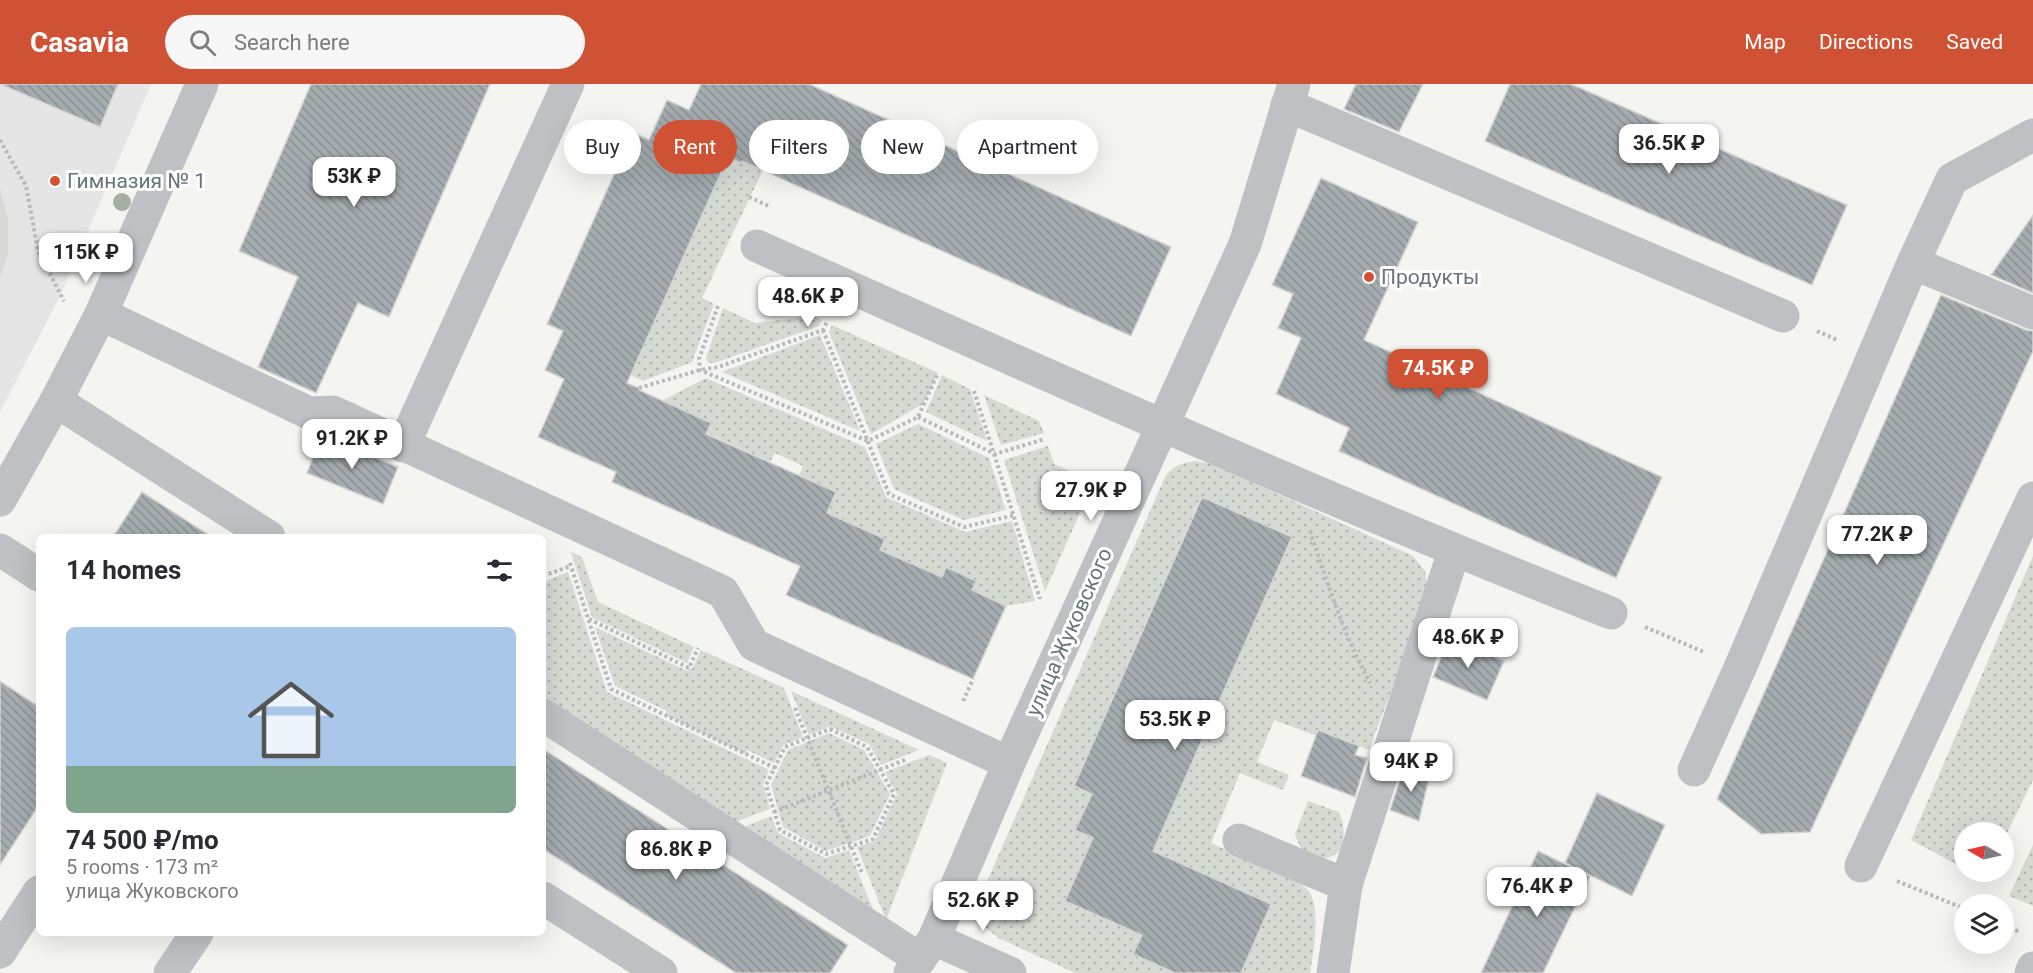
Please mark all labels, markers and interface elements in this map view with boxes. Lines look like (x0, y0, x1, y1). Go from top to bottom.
search box (165, 15, 585, 69)
text: Casavia (30, 26, 129, 59)
icon: search (186, 26, 219, 59)
text: Search here (234, 30, 350, 55)
text: Map (1744, 30, 1786, 54)
text: Directions (1819, 30, 1913, 54)
text: Saved (1946, 30, 2003, 54)
chip: Buy (564, 120, 641, 174)
chip: Rent (653, 120, 737, 174)
chip: Filters (749, 120, 849, 174)
chip: New (861, 120, 945, 174)
chip: Apartment (957, 120, 1098, 174)
pin: 36.5K ₽ (1614, 124, 1724, 175)
text: 36.5K ₽ (1633, 131, 1705, 155)
pin: 53K ₽ (312, 157, 396, 208)
text: 53K ₽ (327, 164, 381, 188)
place label: Гимназия № 1 (67, 169, 206, 193)
marker: Гимназия № 1 (48, 174, 62, 188)
pin: 115K ₽ (37, 233, 135, 284)
text: 115K ₽ (53, 240, 119, 264)
place label: Продукты (1381, 265, 1479, 289)
marker: Продукты (1362, 270, 1376, 284)
pin: 48.6K ₽ (753, 277, 863, 328)
text: 48.6K ₽ (772, 284, 844, 308)
pin: 74.5K ₽ (1383, 349, 1493, 400)
text: 74.5K ₽ (1402, 356, 1474, 380)
pin: 91.2K ₽ (297, 419, 407, 470)
text: 91.2K ₽ (316, 426, 388, 450)
pin: 27.9K ₽ (1036, 471, 1146, 522)
text: 27.9K ₽ (1055, 478, 1127, 502)
pin: 77.2K ₽ (1822, 515, 1932, 566)
text: 77.2K ₽ (1841, 522, 1913, 546)
street label: улица Жуковского (1021, 544, 1117, 720)
icon: filters (483, 554, 516, 587)
text: 14 homes (66, 555, 181, 585)
pin: 48.6K ₽ (1413, 618, 1523, 669)
text: 48.6K ₽ (1432, 625, 1504, 649)
icon: home (237, 666, 345, 774)
pin: 53.5K ₽ (1120, 700, 1230, 751)
text: 53.5K ₽ (1139, 707, 1211, 731)
pin: 94K ₽ (1369, 742, 1453, 793)
text: 94K ₽ (1384, 749, 1438, 773)
north arrow (1954, 822, 2014, 882)
map controls (1954, 822, 2014, 954)
text: 74 500 ₽/mo (66, 825, 219, 855)
pin: 86.8K ₽ (621, 830, 731, 881)
text: 86.8K ₽ (640, 837, 712, 861)
text: 5 rooms · 173 m² (66, 855, 218, 879)
pin: 76.4K ₽ (1482, 867, 1592, 918)
text: 76.4K ₽ (1501, 874, 1573, 898)
text: улица Жуковского (66, 879, 239, 903)
pin: 52.6K ₽ (928, 881, 1038, 932)
text: 52.6K ₽ (947, 888, 1019, 912)
button: layers (1954, 894, 2014, 954)

